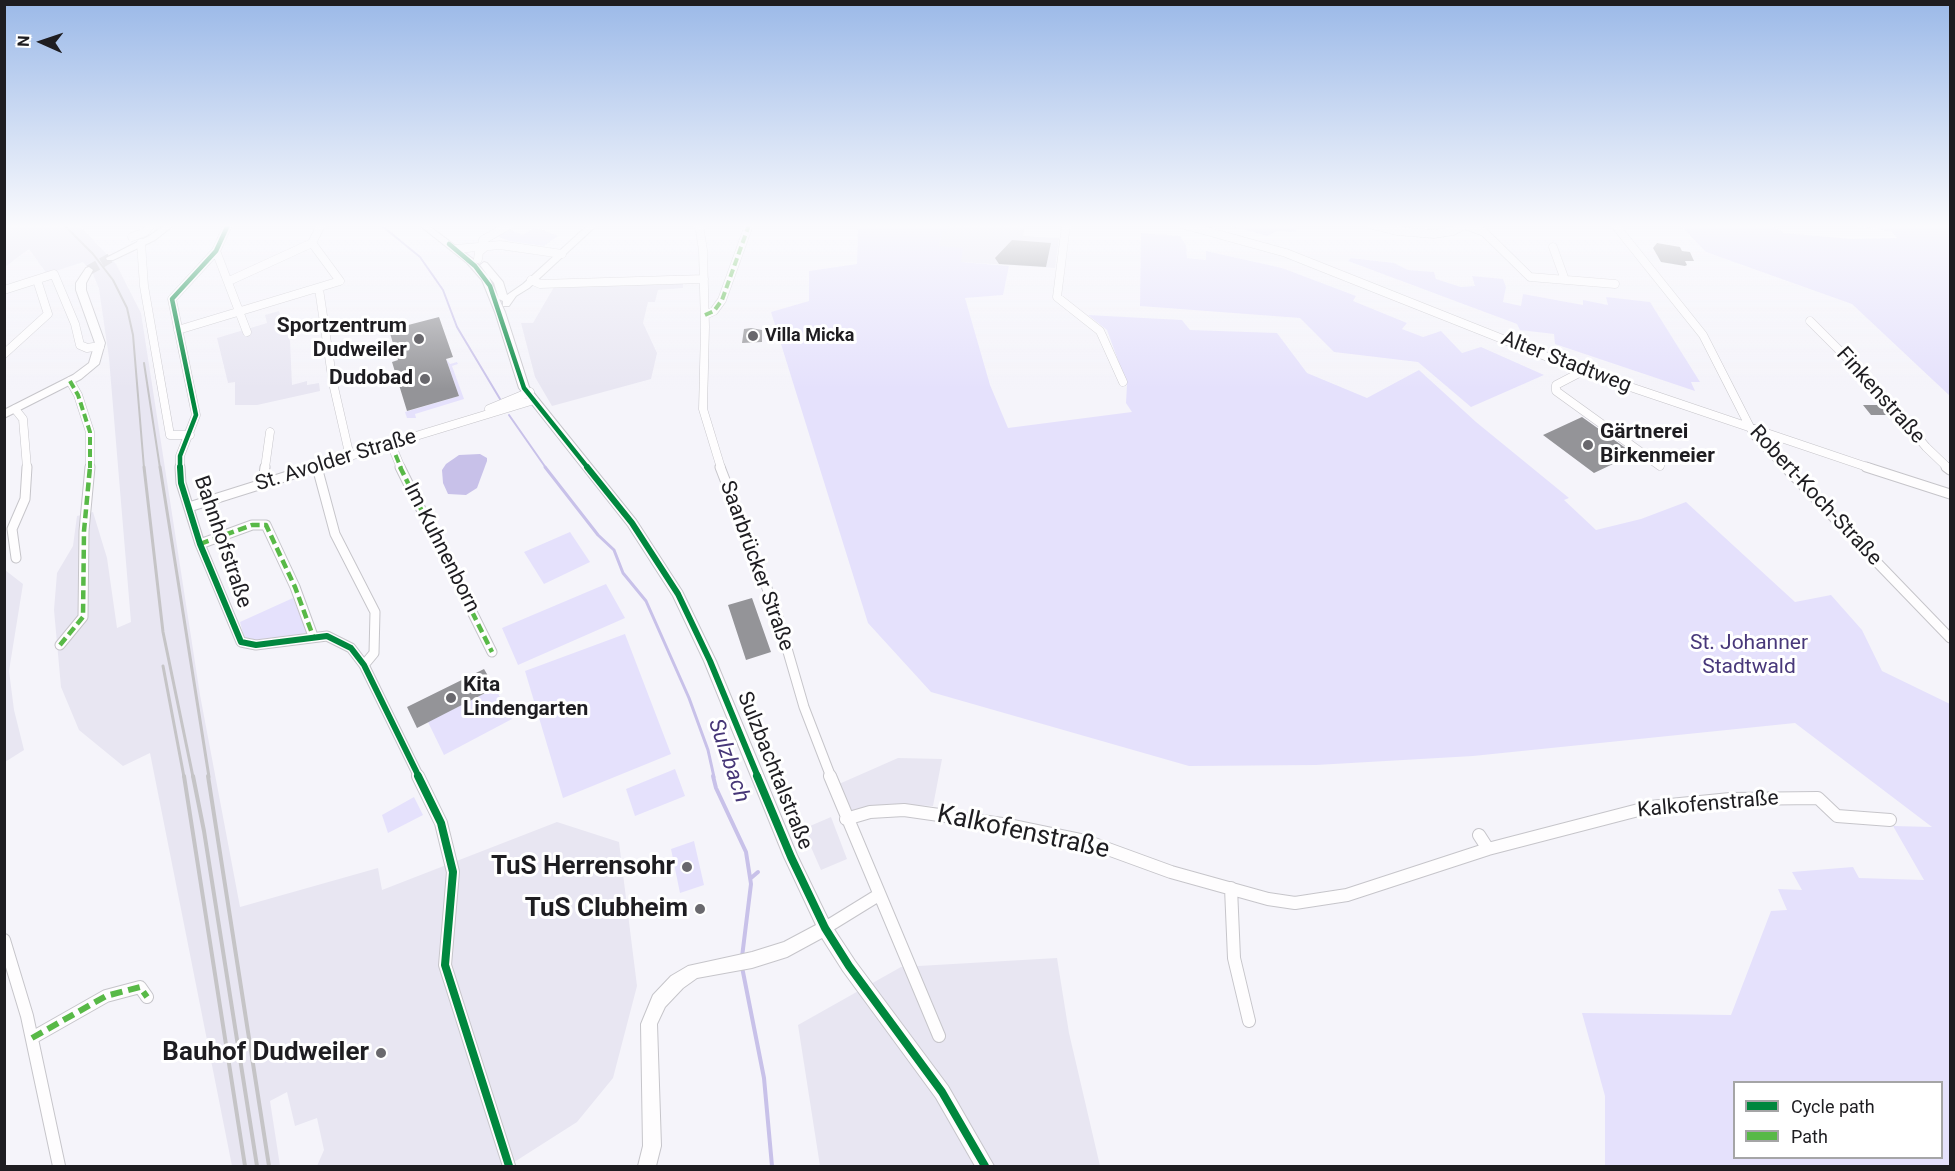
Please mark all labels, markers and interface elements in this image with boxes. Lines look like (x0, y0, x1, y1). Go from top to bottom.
north arrow (12, 12, 72, 72)
text: N (14, 35, 33, 47)
place label: Sportzentrum Dudweiler (277, 314, 407, 364)
place label: Villa Micka (765, 325, 854, 347)
street label: Alter Stadtweg (1497, 327, 1635, 399)
marker: Villa Micka (746, 329, 760, 343)
marker: Sportzentrum Dudweiler (412, 332, 426, 346)
street label: Finkenstraße (1830, 343, 1930, 449)
place label: Dudobad (329, 366, 413, 392)
marker: Dudobad (418, 372, 432, 386)
place label: Gärtnerei Birkenmeier (1600, 420, 1715, 470)
street label: Robert-Koch-Straße (1744, 421, 1886, 571)
street label: St. Avolder Straße (253, 425, 419, 497)
marker: Gärtnerei Birkenmeier (1581, 438, 1595, 452)
street label: Bahnhofstraße (188, 473, 256, 611)
street label: Saarbrücker Straße (714, 478, 798, 654)
street label: Im Kuhnenborn (397, 479, 485, 617)
park label: St. Johanner Stadtwald (1690, 631, 1808, 681)
place label: Kita Lindengarten (463, 673, 588, 723)
street label: Sulzbachtalstraße (731, 688, 817, 854)
marker: Kita Lindengarten (444, 691, 458, 705)
water label: Sulzbach (701, 716, 755, 806)
street label: Kalkofenstraße (1636, 786, 1780, 824)
street label: Kalkofenstraße (934, 800, 1112, 866)
place label: TuS Herrensohr (491, 851, 675, 883)
marker: TuS Herrensohr (680, 860, 694, 874)
place label: TuS Clubheim (525, 893, 688, 925)
marker: TuS Clubheim (693, 902, 707, 916)
place label: Bauhof Dudweiler (162, 1037, 369, 1069)
marker: Bauhof Dudweiler (374, 1046, 388, 1060)
legend (1733, 1081, 1943, 1159)
text: Cycle path (1791, 1096, 1875, 1117)
text: Path (1791, 1126, 1828, 1147)

